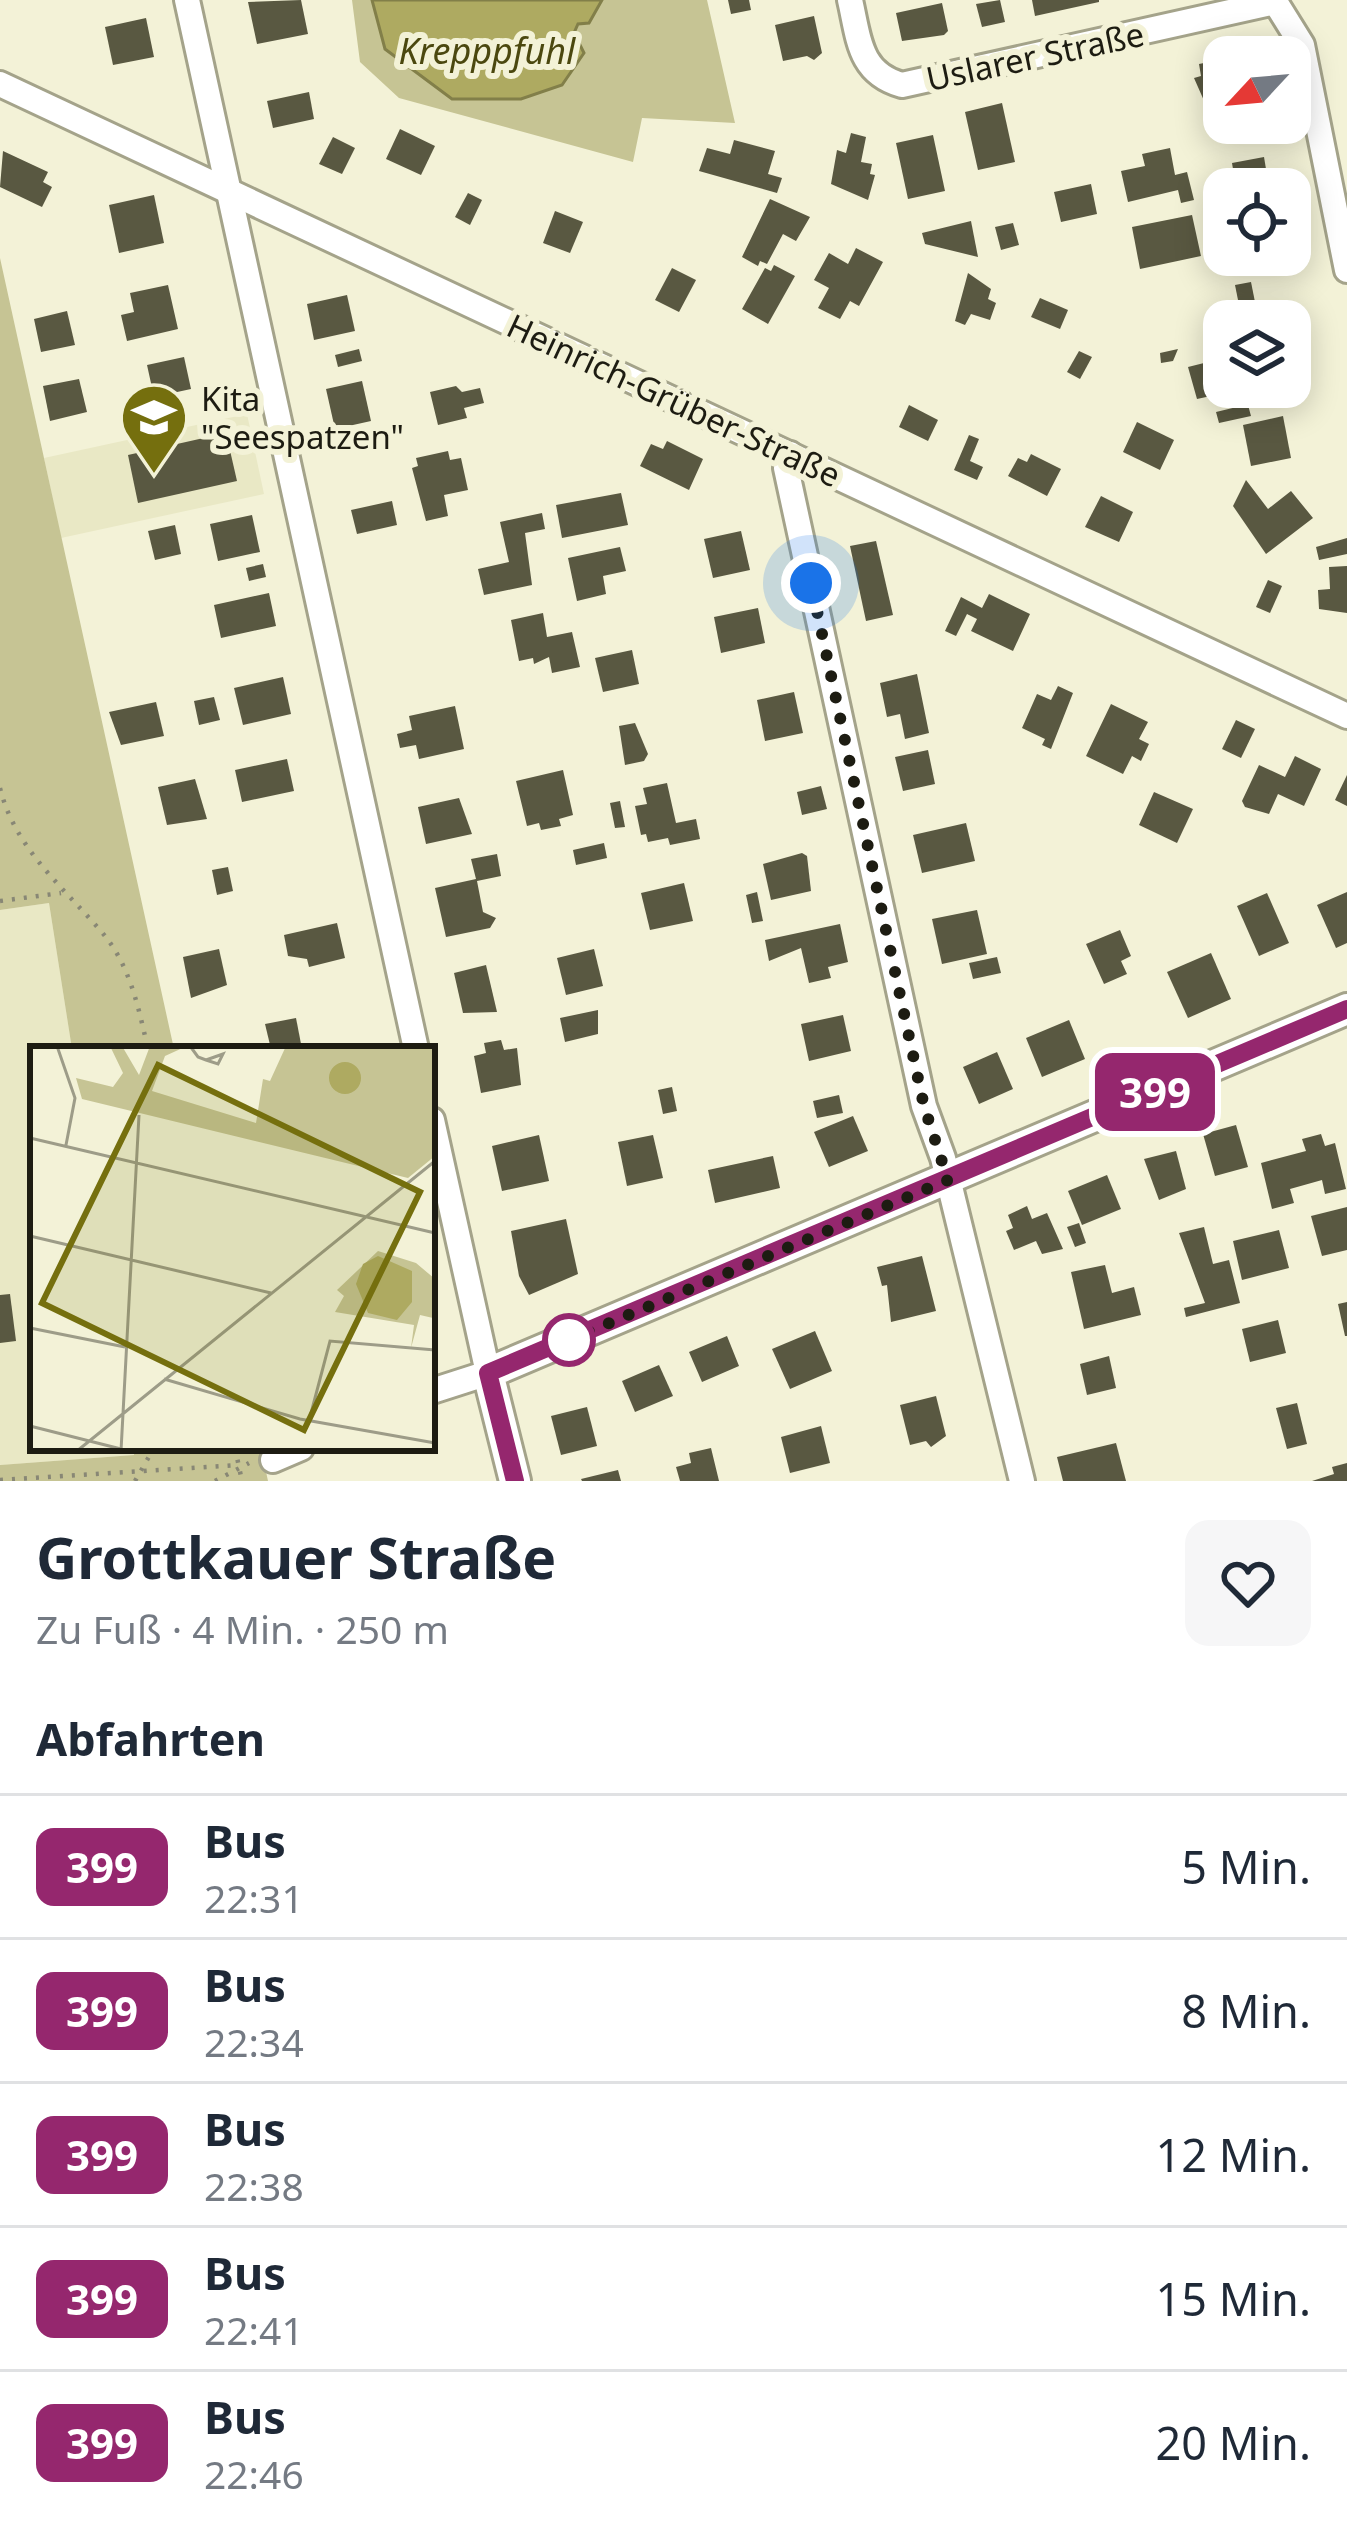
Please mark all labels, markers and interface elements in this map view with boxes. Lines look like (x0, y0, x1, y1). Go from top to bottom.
street label: Uslarer Straße (922, 11, 1148, 101)
water label: Krepppfuhl (399, 26, 576, 75)
north arrow (1203, 36, 1311, 144)
map controls (1203, 36, 1311, 408)
button: locate (1203, 168, 1311, 276)
button: layers (1203, 300, 1311, 408)
street label: Heinrich-Grüber-Straße (500, 303, 848, 497)
place label: Kita "Seespatzen" (201, 376, 404, 459)
school or university icon: Kita "Seespatzen" (119, 382, 189, 476)
your location (781, 553, 841, 613)
inset map (30, 1046, 435, 1451)
line badge: 399 (1086, 1053, 1224, 1131)
text: 399 (1119, 1063, 1191, 1120)
unlabelled marker (544, 1315, 594, 1365)
text: Grottkauer Straße (36, 1518, 556, 1596)
button: heart (1185, 1520, 1311, 1646)
text: Zu Fuß · 4 Min. · 250 m (36, 1602, 449, 1655)
text: Abfahrten (36, 1708, 265, 1769)
text: Bus (204, 1810, 286, 1871)
text: 5 Min. (1181, 1836, 1311, 1897)
text: 399 (66, 1838, 138, 1895)
text: 22:31 (204, 1871, 304, 1924)
text: Bus (204, 1954, 286, 2015)
text: 8 Min. (1181, 1980, 1311, 2041)
text: 399 (66, 1982, 138, 2039)
text: 22:34 (204, 2015, 304, 2068)
text: Bus (204, 2098, 286, 2159)
text: 12 Min. (1156, 2124, 1311, 2185)
text: 399 (66, 2126, 138, 2183)
text: 22:38 (204, 2159, 304, 2212)
text: Bus (204, 2242, 286, 2303)
text: 15 Min. (1156, 2268, 1311, 2329)
text: 399 (66, 2270, 138, 2327)
text: 22:41 (204, 2303, 304, 2356)
text: Bus (204, 2386, 286, 2447)
text: 20 Min. (1156, 2412, 1311, 2473)
text: 399 (66, 2414, 138, 2471)
text: 22:46 (204, 2447, 304, 2500)

